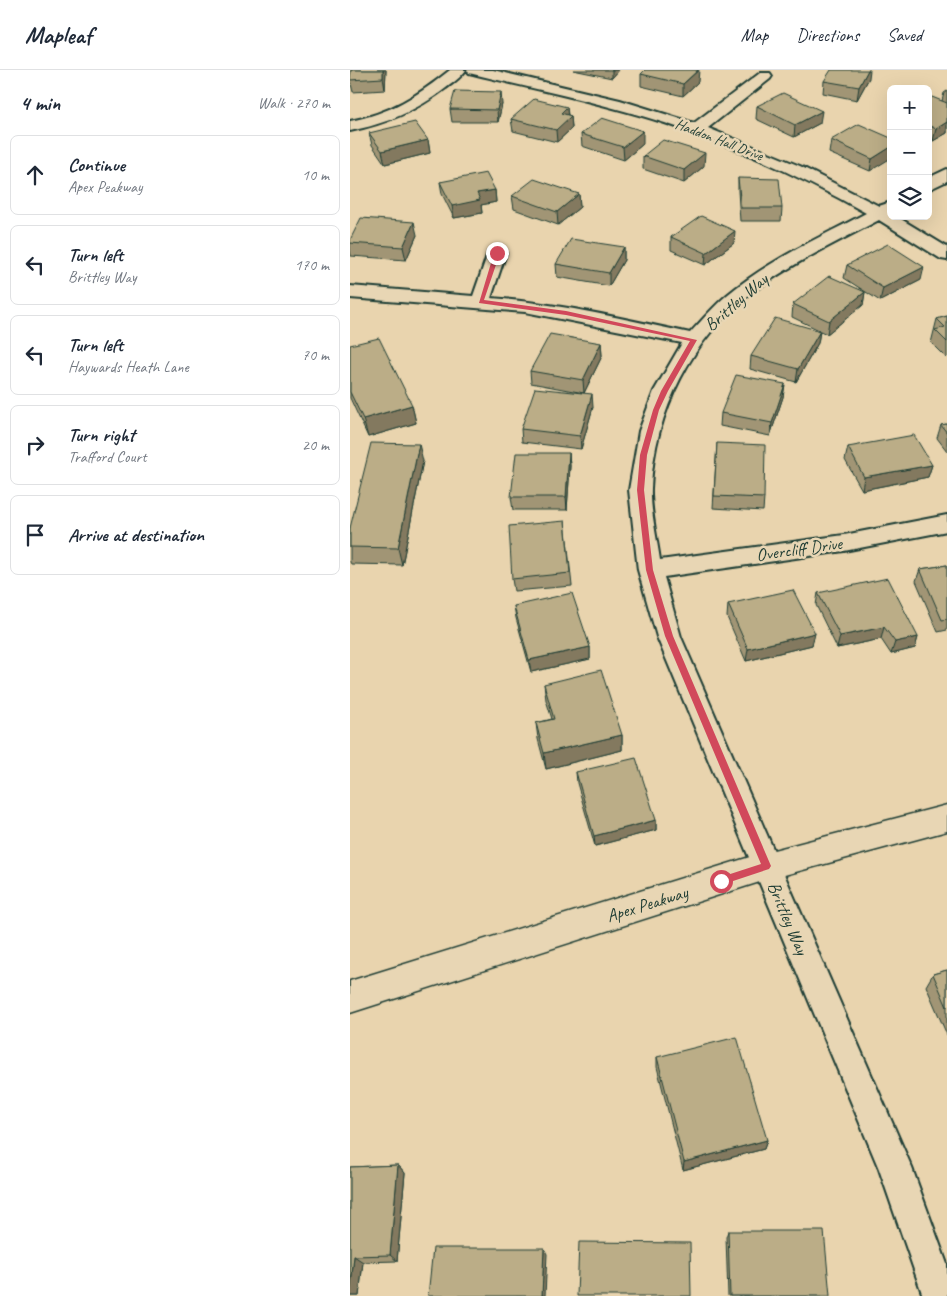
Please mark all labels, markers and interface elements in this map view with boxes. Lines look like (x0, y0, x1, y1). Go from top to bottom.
text: Mapleaf (25, 20, 92, 50)
text: Map (741, 24, 768, 46)
text: Directions (796, 24, 859, 46)
text: Saved (887, 24, 922, 46)
map controls (887, 85, 932, 220)
button: + (887, 85, 932, 130)
text: 4 min (20, 90, 60, 116)
text: Walk · 270 m (258, 93, 330, 113)
street label: Haddon Hall Drive (672, 115, 767, 166)
button: − (887, 130, 932, 175)
text: Continue (68, 153, 125, 177)
icon: ahead (21, 161, 49, 189)
text: 10 m (302, 165, 329, 185)
button: layers (887, 175, 932, 220)
text: Apex Peakway (68, 177, 142, 197)
route end (486, 242, 509, 265)
text: Turn left (68, 243, 123, 267)
icon: left (21, 251, 49, 279)
text: 170 m (295, 255, 329, 275)
text: Brittley Way (68, 267, 137, 287)
street label: Brittley Way (700, 267, 774, 336)
text: Turn left (68, 333, 123, 357)
icon: left (21, 341, 49, 369)
text: 70 m (302, 345, 329, 365)
text: Haywards Heath Lane (68, 357, 189, 377)
text: Turn right (68, 423, 135, 447)
icon: right (21, 431, 49, 459)
text: 20 m (302, 435, 329, 455)
text: Trafford Court (68, 447, 146, 467)
icon: arrive (21, 521, 49, 549)
text: Arrive at destination (68, 523, 204, 547)
street label: Overcliff Drive (755, 532, 844, 566)
route start (710, 870, 733, 893)
street label: Brittley Way (763, 878, 814, 959)
street label: Apex Peakway (604, 881, 692, 927)

